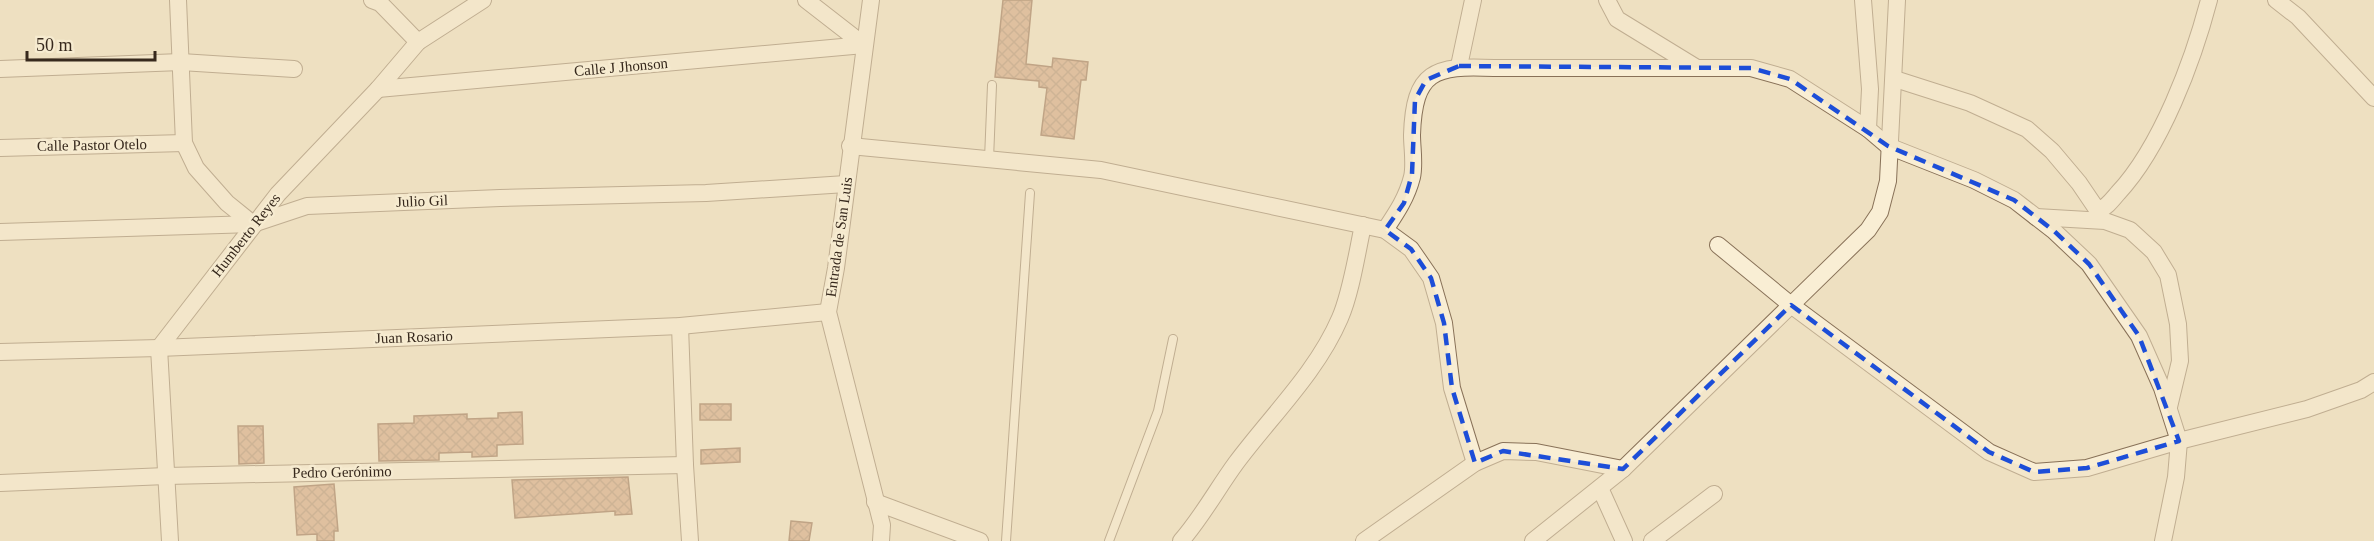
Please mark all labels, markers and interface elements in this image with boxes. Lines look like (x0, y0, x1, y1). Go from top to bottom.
scale bar (27, 24, 154, 62)
text: 50 m (36, 35, 73, 55)
street label: Calle J Jhonson (573, 55, 669, 79)
street label: Calle Pastor Otelo (37, 136, 147, 154)
street label: Entrada de San Luis (823, 176, 855, 298)
street label: Humberto Reyes (209, 190, 284, 280)
street label: Julio Gil (396, 192, 448, 210)
street label: Juan Rosario (375, 328, 453, 346)
street label: Pedro Gerónimo (292, 463, 392, 481)

